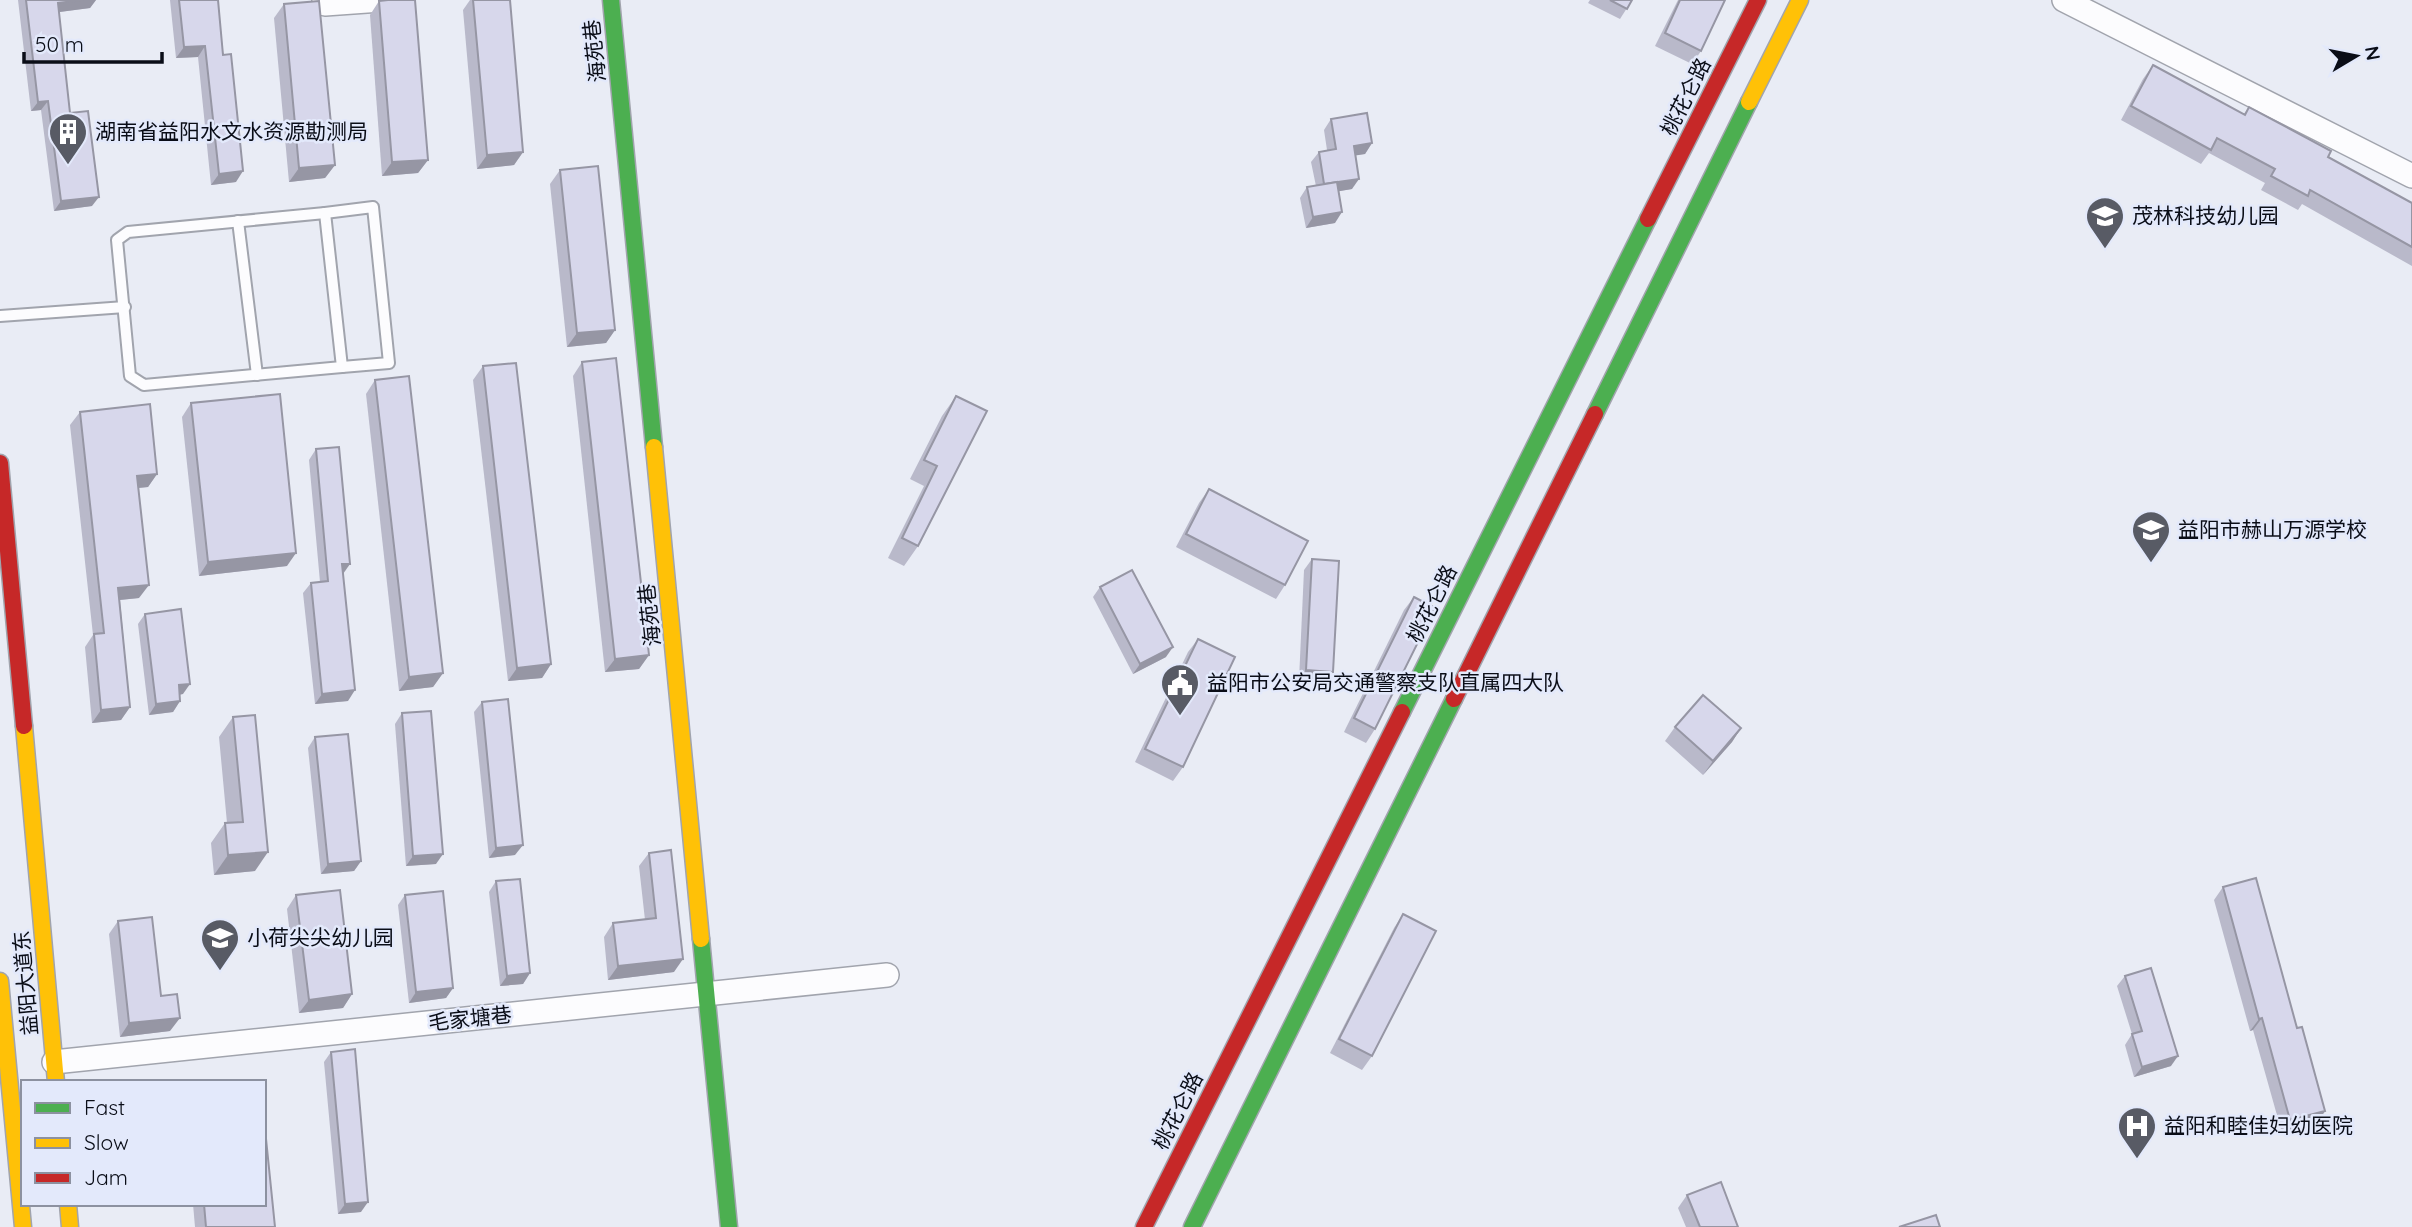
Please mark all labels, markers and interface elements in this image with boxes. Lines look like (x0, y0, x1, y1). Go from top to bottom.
street label: 海苑巷 (578, 18, 610, 84)
scale bar (24, 21, 163, 65)
north arrow (2321, 21, 2391, 91)
text: 50 m (35, 31, 84, 57)
text: N (2360, 44, 2386, 62)
street label: 桃花仑路 (1654, 53, 1716, 140)
building icon: 湖南省益阳水文水资源勘测局 (47, 111, 89, 166)
place label: 湖南省益阳水文水资源勘测局 (95, 118, 368, 144)
school or university icon: 茂林科技幼儿园 (2084, 195, 2126, 250)
place label: 茂林科技幼儿园 (2132, 202, 2279, 228)
school or university icon: 益阳市赫山万源学校 (2130, 509, 2172, 564)
place label: 益阳市赫山万源学校 (2178, 516, 2367, 542)
street label: 桃花仑路 (1400, 560, 1462, 647)
street label: 海苑巷 (633, 582, 665, 648)
public building icon: 益阳市公安局交通警察支队直属四大队 (1159, 662, 1201, 717)
place label: 益阳市公安局交通警察支队直属四大队 (1207, 669, 1564, 695)
school or university icon: 小荷尖尖幼儿园 (199, 917, 241, 972)
place label: 小荷尖尖幼儿园 (247, 924, 394, 950)
street label: 益阳大道东 (7, 930, 43, 1037)
street label: 毛家塘巷 (427, 1001, 513, 1035)
street label: 桃花仑路 (1146, 1067, 1208, 1154)
legend (21, 1080, 266, 1206)
text: Fast (84, 1094, 125, 1120)
hospital icon: 益阳和睦佳妇幼医院 (2116, 1105, 2158, 1160)
place label: 益阳和睦佳妇幼医院 (2164, 1112, 2353, 1138)
text: Slow (84, 1129, 129, 1155)
text: Jam (84, 1164, 128, 1190)

